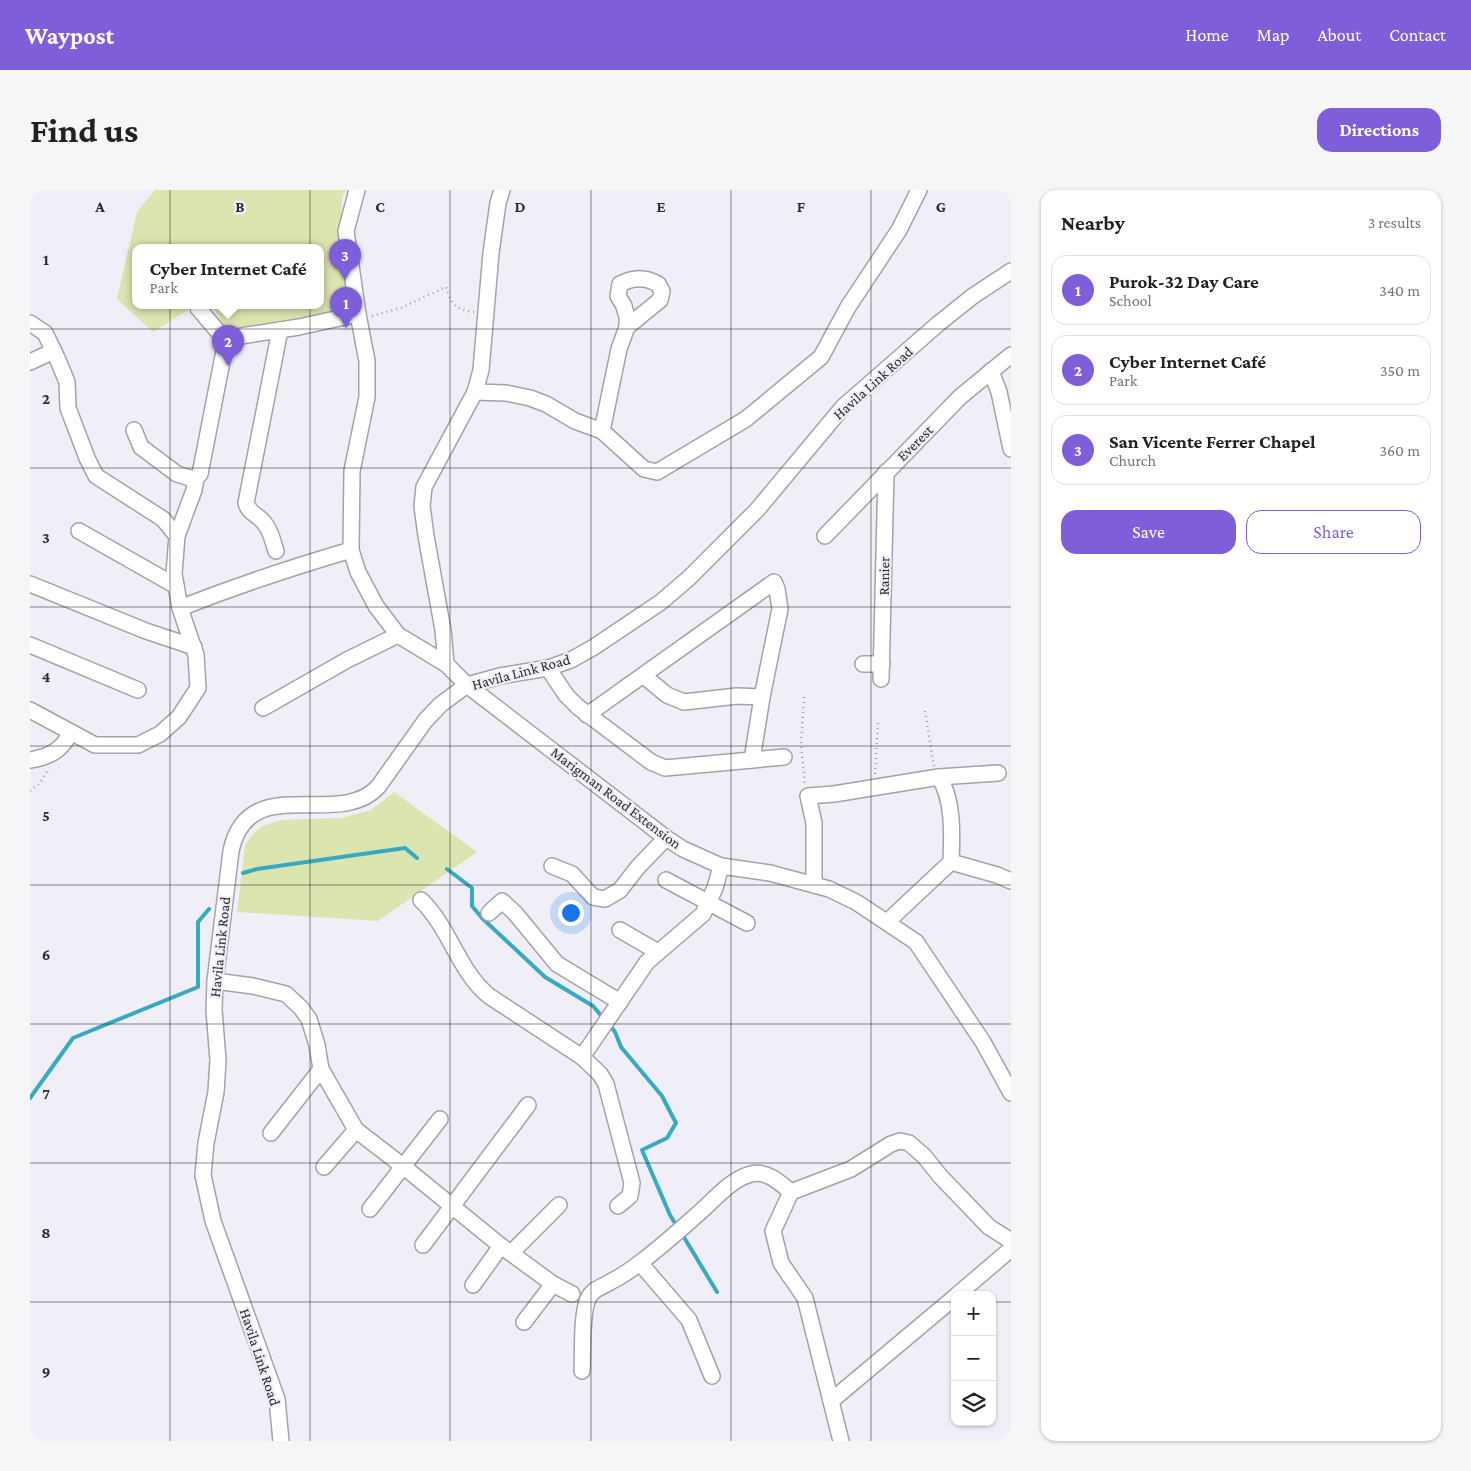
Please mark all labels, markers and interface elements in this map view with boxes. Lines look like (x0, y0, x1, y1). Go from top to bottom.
text: Waypost (25, 22, 114, 49)
text: Home (1186, 25, 1229, 45)
text: Map (1257, 25, 1289, 45)
text: About (1317, 25, 1361, 45)
text: Contact (1389, 25, 1446, 45)
button: Directions (1317, 108, 1441, 152)
text: Find us (30, 111, 138, 150)
text: A (94, 198, 105, 215)
text: B (235, 198, 245, 215)
text: C (375, 198, 385, 215)
text: D (514, 198, 526, 215)
text: E (656, 198, 666, 215)
text: F (797, 198, 806, 215)
text: G (936, 198, 946, 215)
text: Nearby (1061, 211, 1125, 235)
text: 3 results (1368, 214, 1421, 231)
pin: 3 (329, 239, 361, 280)
popup (132, 244, 324, 309)
text: 1 (43, 251, 49, 268)
text: Cyber Internet Café (149, 258, 307, 279)
text: Purok-32 Day Care (1109, 271, 1259, 292)
text: Park (149, 279, 178, 296)
text: 1 (1075, 282, 1081, 299)
text: 340 m (1379, 282, 1420, 299)
pin: 1 (330, 287, 362, 328)
text: School (1109, 292, 1152, 309)
pin: 2 (212, 325, 244, 366)
street label: Havila Link Road (830, 343, 916, 423)
text: Cyber Internet Café (1109, 351, 1266, 372)
text: 2 (1074, 362, 1082, 379)
text: 350 m (1380, 362, 1420, 379)
text: Park (1109, 372, 1137, 389)
text: 2 (42, 390, 50, 407)
street label: Everest (894, 421, 937, 464)
text: San Vicente Ferrer Chapel (1109, 431, 1316, 452)
text: 3 (1074, 442, 1082, 459)
text: 360 m (1379, 442, 1420, 459)
text: Church (1109, 452, 1156, 469)
button: Save (1061, 510, 1236, 554)
button: Share (1246, 510, 1421, 554)
text: 3 (42, 529, 50, 546)
street label: Ranier (876, 556, 892, 596)
street label: Havila Link Road (470, 651, 572, 693)
text: 4 (42, 668, 51, 685)
street label: Marigman Road Extension (547, 744, 684, 853)
text: 5 (42, 807, 50, 824)
street label: Havila Link Road (207, 896, 233, 998)
your location (558, 900, 584, 926)
text: 6 (42, 946, 50, 963)
text: 7 (42, 1085, 50, 1102)
text: 8 (41, 1224, 51, 1241)
map controls (951, 1291, 996, 1426)
button: + (951, 1291, 996, 1336)
street label: Havila Link Road (237, 1306, 283, 1408)
button: − (951, 1336, 996, 1381)
text: 9 (42, 1363, 50, 1380)
button: layers (951, 1381, 996, 1426)

